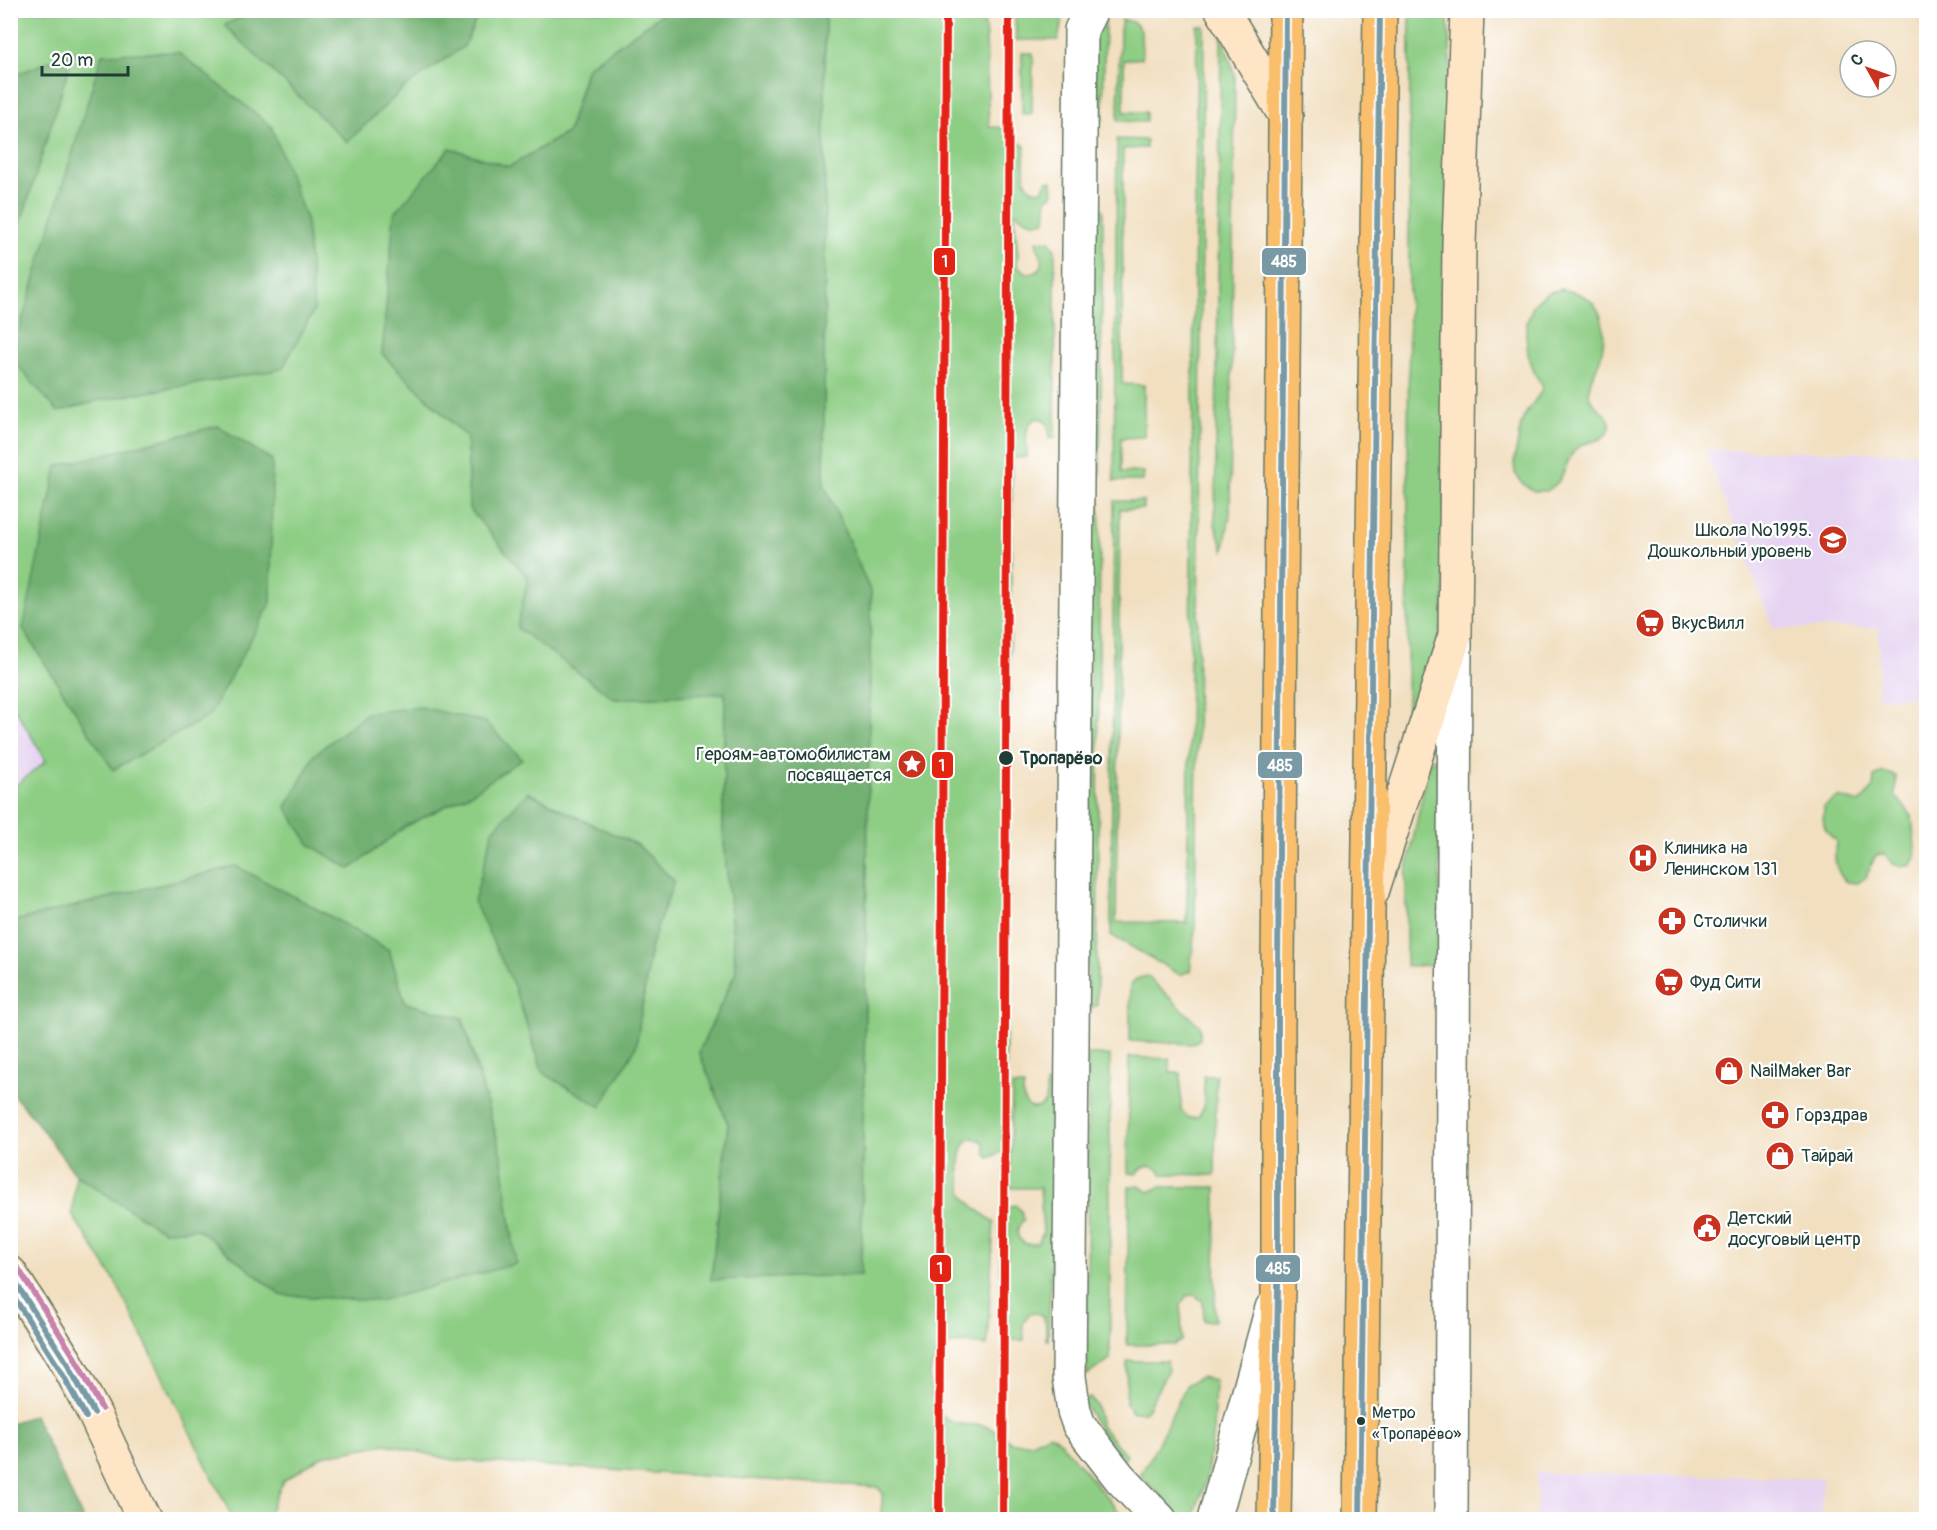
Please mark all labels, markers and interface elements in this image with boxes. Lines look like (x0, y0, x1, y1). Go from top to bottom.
scale bar (42, 39, 128, 77)
north arrow (1838, 39, 1898, 99)
text: 20 m (51, 49, 93, 72)
text: С (1846, 50, 1868, 70)
line badge: 1 (933, 247, 956, 276)
line badge: 485 (1261, 247, 1307, 276)
text: 1 (942, 252, 948, 272)
text: 485 (1271, 252, 1297, 272)
place label: Школа №1995. Дошкольный уровень (1647, 519, 1812, 563)
school or university icon: Школа №1995. Дошкольный уровень (1817, 524, 1849, 556)
supermarket icon: ВкусВилл (1634, 607, 1666, 639)
place label: ВкусВилл (1671, 612, 1744, 635)
place label: Героям-автомобилистам посвящается (696, 743, 891, 787)
place label: Тропарёво (1019, 747, 1103, 770)
place icon: Героям-автомобилистам посвящается (896, 748, 928, 780)
marker: Тропарёво (997, 749, 1015, 767)
line badge: 1 (931, 751, 954, 779)
line badge: 485 (1257, 751, 1303, 779)
text: 1 (939, 756, 945, 776)
text: 485 (1267, 756, 1293, 776)
place label: Клиника на Ленинском 131 (1663, 837, 1778, 881)
hospital icon: Клиника на Ленинском 131 (1627, 842, 1659, 874)
pharmacy icon: Столички (1656, 905, 1688, 937)
place label: Столички (1693, 910, 1767, 933)
supermarket icon: Фуд Сити (1653, 966, 1685, 998)
place label: Фуд Сити (1690, 971, 1761, 994)
shop icon: NailMaker Bar (1713, 1055, 1745, 1087)
place label: NailMaker Bar (1750, 1060, 1852, 1083)
pharmacy icon: Горздрав (1759, 1099, 1791, 1131)
place label: Горздрав (1796, 1104, 1868, 1127)
shop icon: Тайрай (1764, 1140, 1796, 1172)
place label: Тайрай (1801, 1145, 1854, 1168)
place label: Детский досуговый центр (1727, 1207, 1861, 1251)
public building icon: Детский досуговый центр (1691, 1212, 1723, 1244)
line badge: 1 (929, 1254, 952, 1283)
line badge: 485 (1255, 1254, 1301, 1283)
text: 1 (937, 1259, 943, 1279)
text: 485 (1265, 1259, 1291, 1279)
place label: Метро «Тропарёво» (1372, 1403, 1461, 1444)
marker: Метро «Тропарёво» (1355, 1415, 1367, 1427)

